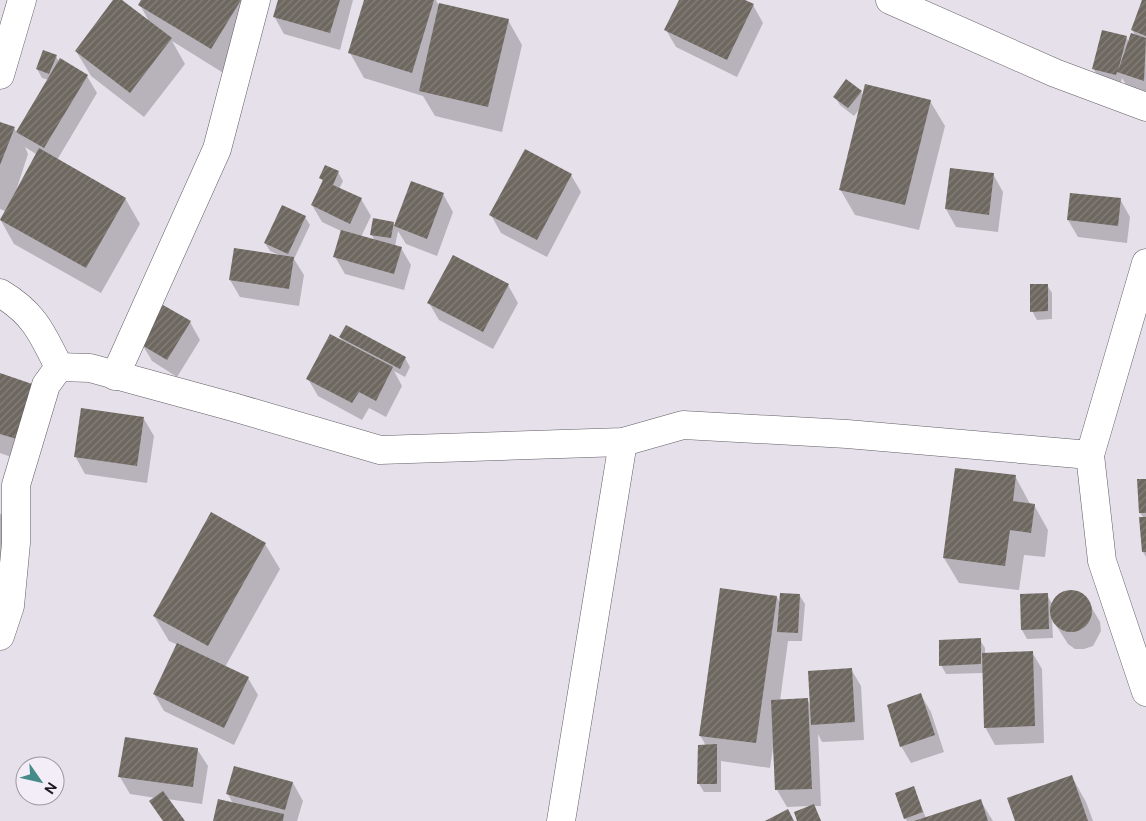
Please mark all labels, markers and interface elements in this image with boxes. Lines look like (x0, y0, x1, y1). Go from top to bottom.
north arrow (15, 756, 65, 806)
text: N (40, 779, 61, 798)

